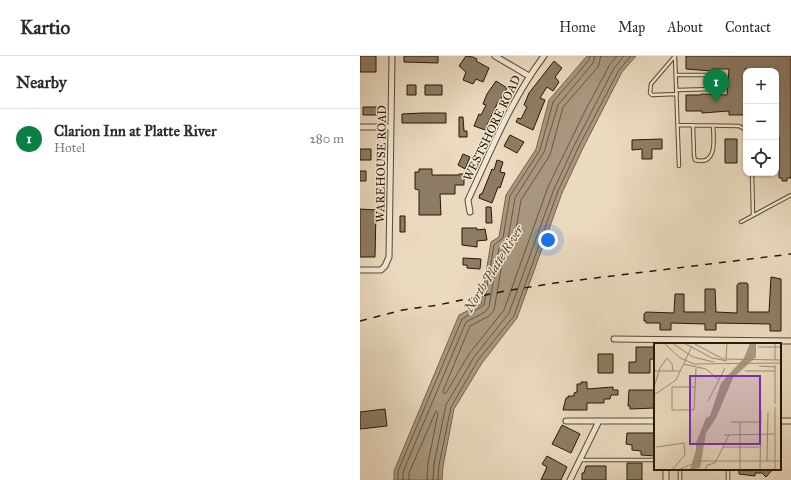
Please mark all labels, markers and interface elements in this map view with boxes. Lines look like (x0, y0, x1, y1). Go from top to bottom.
text: Kartio (20, 16, 70, 39)
text: Home (559, 19, 596, 36)
text: Map (618, 19, 645, 36)
text: About (667, 19, 703, 36)
text: Contact (725, 19, 771, 36)
map controls (743, 68, 779, 176)
button: + (743, 68, 779, 104)
pin: 1 (703, 69, 729, 102)
text: Nearby (16, 72, 67, 93)
street label: WESTSHORE ROAD (460, 73, 524, 183)
button: − (743, 104, 779, 140)
street label: WAREHOUSE ROAD (373, 105, 389, 223)
text: Clarion Inn at Platte River (54, 122, 217, 140)
text: 1 (26, 131, 32, 147)
text: 280 m (309, 131, 344, 147)
text: Hotel (54, 140, 85, 156)
button: locate (743, 140, 779, 176)
water label: North Platte River (460, 222, 527, 316)
your location (538, 230, 558, 250)
inset map (654, 343, 781, 470)

